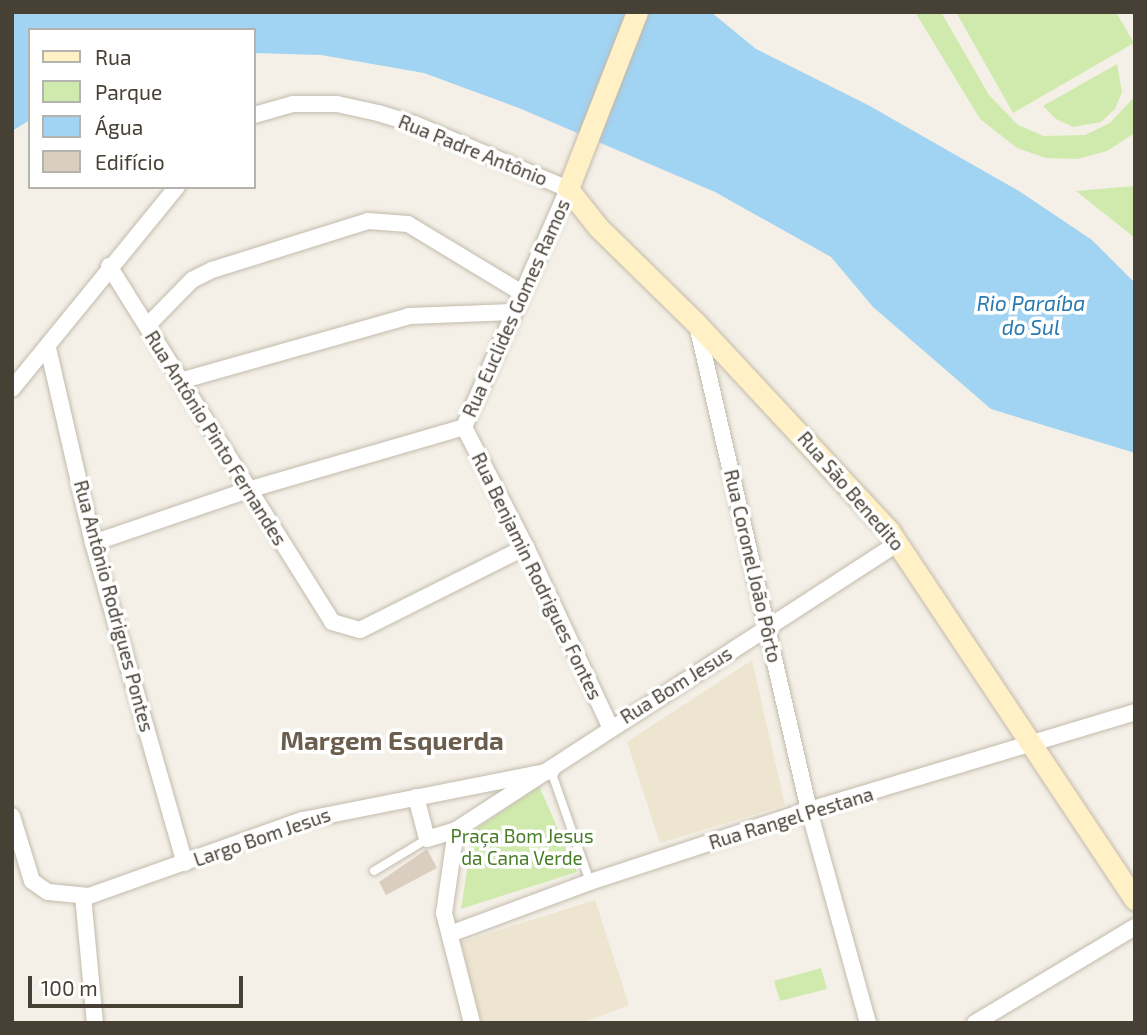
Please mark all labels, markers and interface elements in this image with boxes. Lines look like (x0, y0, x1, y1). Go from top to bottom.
legend (28, 28, 256, 189)
text: Rua (95, 44, 131, 69)
text: Parque (95, 79, 162, 104)
street label: Rua Padre Antônio (395, 110, 551, 190)
text: Água (95, 114, 143, 139)
text: Edifício (95, 149, 165, 174)
street label: Rua Euclides Gomes Ramos (458, 196, 574, 420)
water label: Rio Paraíba do Sul (977, 290, 1085, 340)
street label: Rua Antônio Pinto Fernandes (140, 326, 292, 550)
street label: Rua São Benedito (793, 427, 909, 555)
street label: Rua Benjamin Rodrigues Fontes (467, 449, 607, 703)
street label: Rua Coronel João Pôrto (720, 467, 786, 665)
street label: Rua Antônio Rodrigues Pontes (69, 477, 159, 735)
street label: Rua Bom Jesus (616, 642, 736, 728)
district label: Margem Esquerda (280, 724, 504, 756)
street label: Rua Rangel Pestana (706, 782, 876, 854)
street label: Largo Bom Jesus (190, 803, 334, 871)
park label: Praça Bom Jesus da Cana Verde (450, 825, 594, 869)
scale bar (32, 962, 247, 1006)
text: 100 m (41, 975, 98, 1000)

